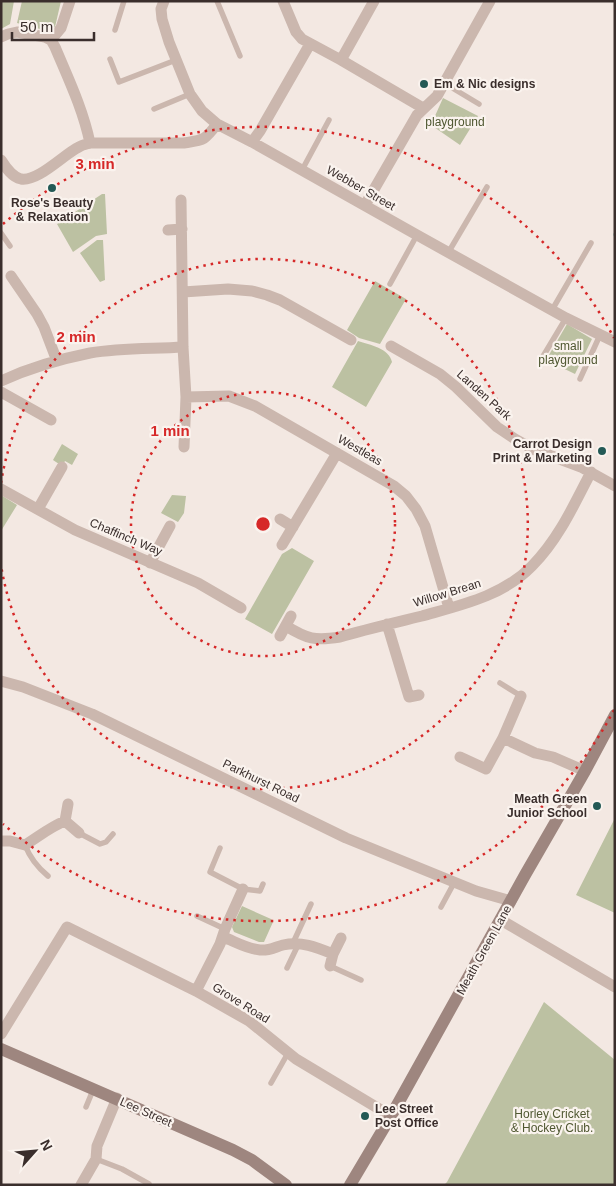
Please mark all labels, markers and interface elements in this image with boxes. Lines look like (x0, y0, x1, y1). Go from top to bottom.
scale bar (12, 10, 95, 42)
text: 50 m (20, 18, 53, 35)
place label: Em & Nic designs (434, 77, 536, 91)
marker: Em & Nic designs (418, 78, 430, 90)
park label: playground (425, 115, 485, 129)
text: 3 min (75, 155, 115, 172)
street label: Webber Street (324, 163, 398, 214)
marker: Rose's Beauty & Relaxation (46, 182, 58, 194)
place label: Rose's Beauty & Relaxation (11, 196, 93, 224)
text: 2 min (56, 328, 96, 345)
park label: small playground (538, 339, 598, 367)
street label: Landen Park (454, 367, 515, 424)
text: 1 min (150, 422, 190, 439)
street label: Westleas (335, 432, 385, 468)
place label: Carrot Design Print & Marketing (493, 437, 592, 465)
marker: Carrot Design Print & Marketing (596, 445, 608, 457)
street label: Chaffinch Way (88, 515, 164, 559)
centre of rings (254, 515, 272, 533)
street label: Willow Brean (411, 576, 483, 610)
street label: Parkhurst Road (220, 756, 302, 806)
place label: Meath Green Junior School (507, 792, 587, 820)
marker: Meath Green Junior School (591, 800, 603, 812)
street label: Meath Green Lane (454, 903, 515, 997)
street label: Grove Road (210, 980, 272, 1026)
street label: Lee Street (118, 1094, 175, 1130)
place label: Lee Street Post Office (375, 1102, 439, 1130)
park label: Horley Cricket & Hockey Club. (511, 1107, 593, 1135)
marker: Lee Street Post Office (359, 1110, 371, 1122)
north arrow (10, 1126, 60, 1176)
text: N (37, 1137, 56, 1153)

